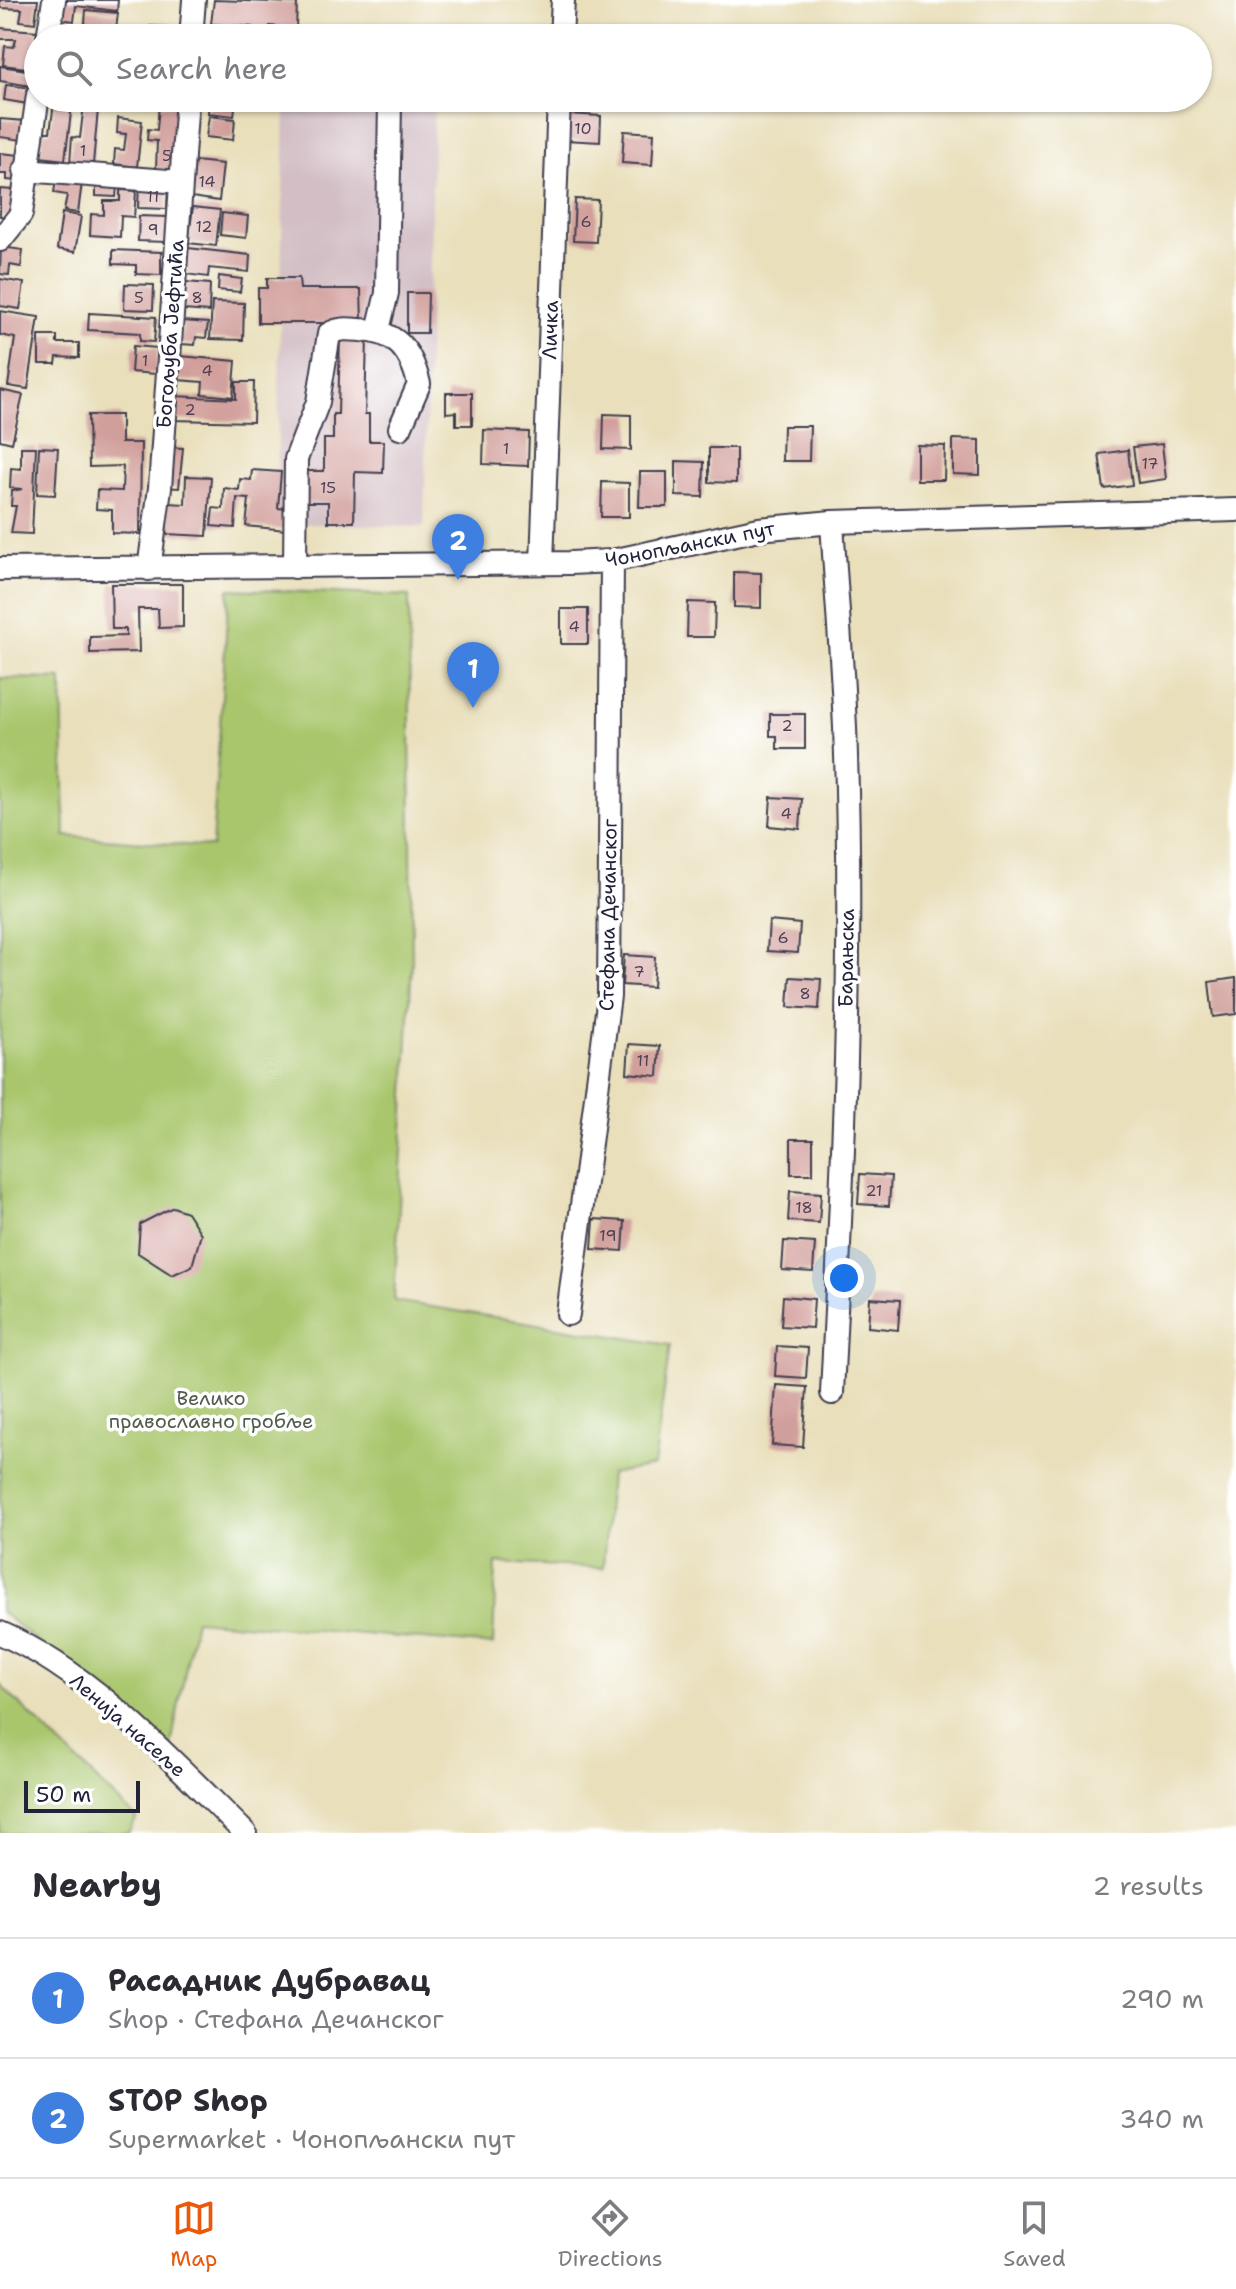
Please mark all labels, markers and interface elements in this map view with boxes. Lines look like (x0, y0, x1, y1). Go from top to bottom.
search box (24, 24, 1212, 112)
icon: search (52, 46, 96, 90)
text: Search here (116, 48, 287, 89)
house number: 10 (574, 118, 592, 139)
house number: 1 (80, 140, 86, 161)
house number: 5 (162, 145, 172, 166)
house number: 14 (198, 171, 216, 192)
house number: 11 (147, 186, 159, 207)
house number: 6 (580, 211, 592, 232)
house number: 12 (195, 216, 213, 237)
house number: 9 (147, 219, 159, 240)
street label: Богољуба Јефтића (150, 238, 190, 429)
house number: 5 (134, 287, 144, 308)
house number: 8 (191, 287, 203, 308)
street label: Личка (536, 299, 564, 360)
house number: 1 (142, 350, 148, 371)
house number: 4 (201, 360, 213, 381)
house number: 2 (184, 399, 196, 420)
house number: 1 (503, 438, 509, 459)
house number: 17 (1141, 453, 1159, 474)
house number: 15 (320, 477, 336, 498)
pin: 2 (432, 514, 484, 580)
street label: Чонопљански пут (603, 515, 778, 573)
house number: 4 (568, 616, 580, 637)
pin: 1 (447, 642, 499, 708)
house number: 2 (781, 715, 793, 736)
house number: 4 (780, 803, 792, 824)
street label: Стефана Дечанског (593, 818, 623, 1011)
street label: Барањска (832, 908, 860, 1008)
house number: 6 (777, 927, 789, 948)
house number: 7 (633, 961, 645, 982)
house number: 8 (799, 983, 811, 1004)
house number: 11 (637, 1050, 649, 1071)
house number: 21 (865, 1180, 883, 1201)
house number: 18 (795, 1197, 813, 1218)
house number: 19 (599, 1225, 617, 1246)
your location (824, 1258, 864, 1298)
park label: Велико православно гробље (109, 1385, 313, 1434)
street label: Ленија насеље (65, 1667, 191, 1783)
scale bar (24, 1777, 140, 1813)
text: 50 m (36, 1780, 91, 1809)
text: Nearby (32, 1862, 162, 1908)
text: 2 results (1092, 1868, 1204, 1903)
text: Расадник Дубравац (108, 1960, 430, 2001)
text: 1 (52, 1981, 64, 2016)
text: 290 m (1120, 1981, 1204, 2016)
text: Shop · Стефана Дечанског (108, 2001, 444, 2036)
text: STOP Shop (108, 2080, 268, 2121)
text: 2 (49, 2101, 67, 2136)
text: 340 m (1119, 2101, 1204, 2136)
text: Supermarket · Чонопљански пут (108, 2121, 515, 2156)
tab: Map (170, 2196, 217, 2273)
tab: Directions (558, 2196, 663, 2273)
tab: Saved (1003, 2196, 1066, 2273)

